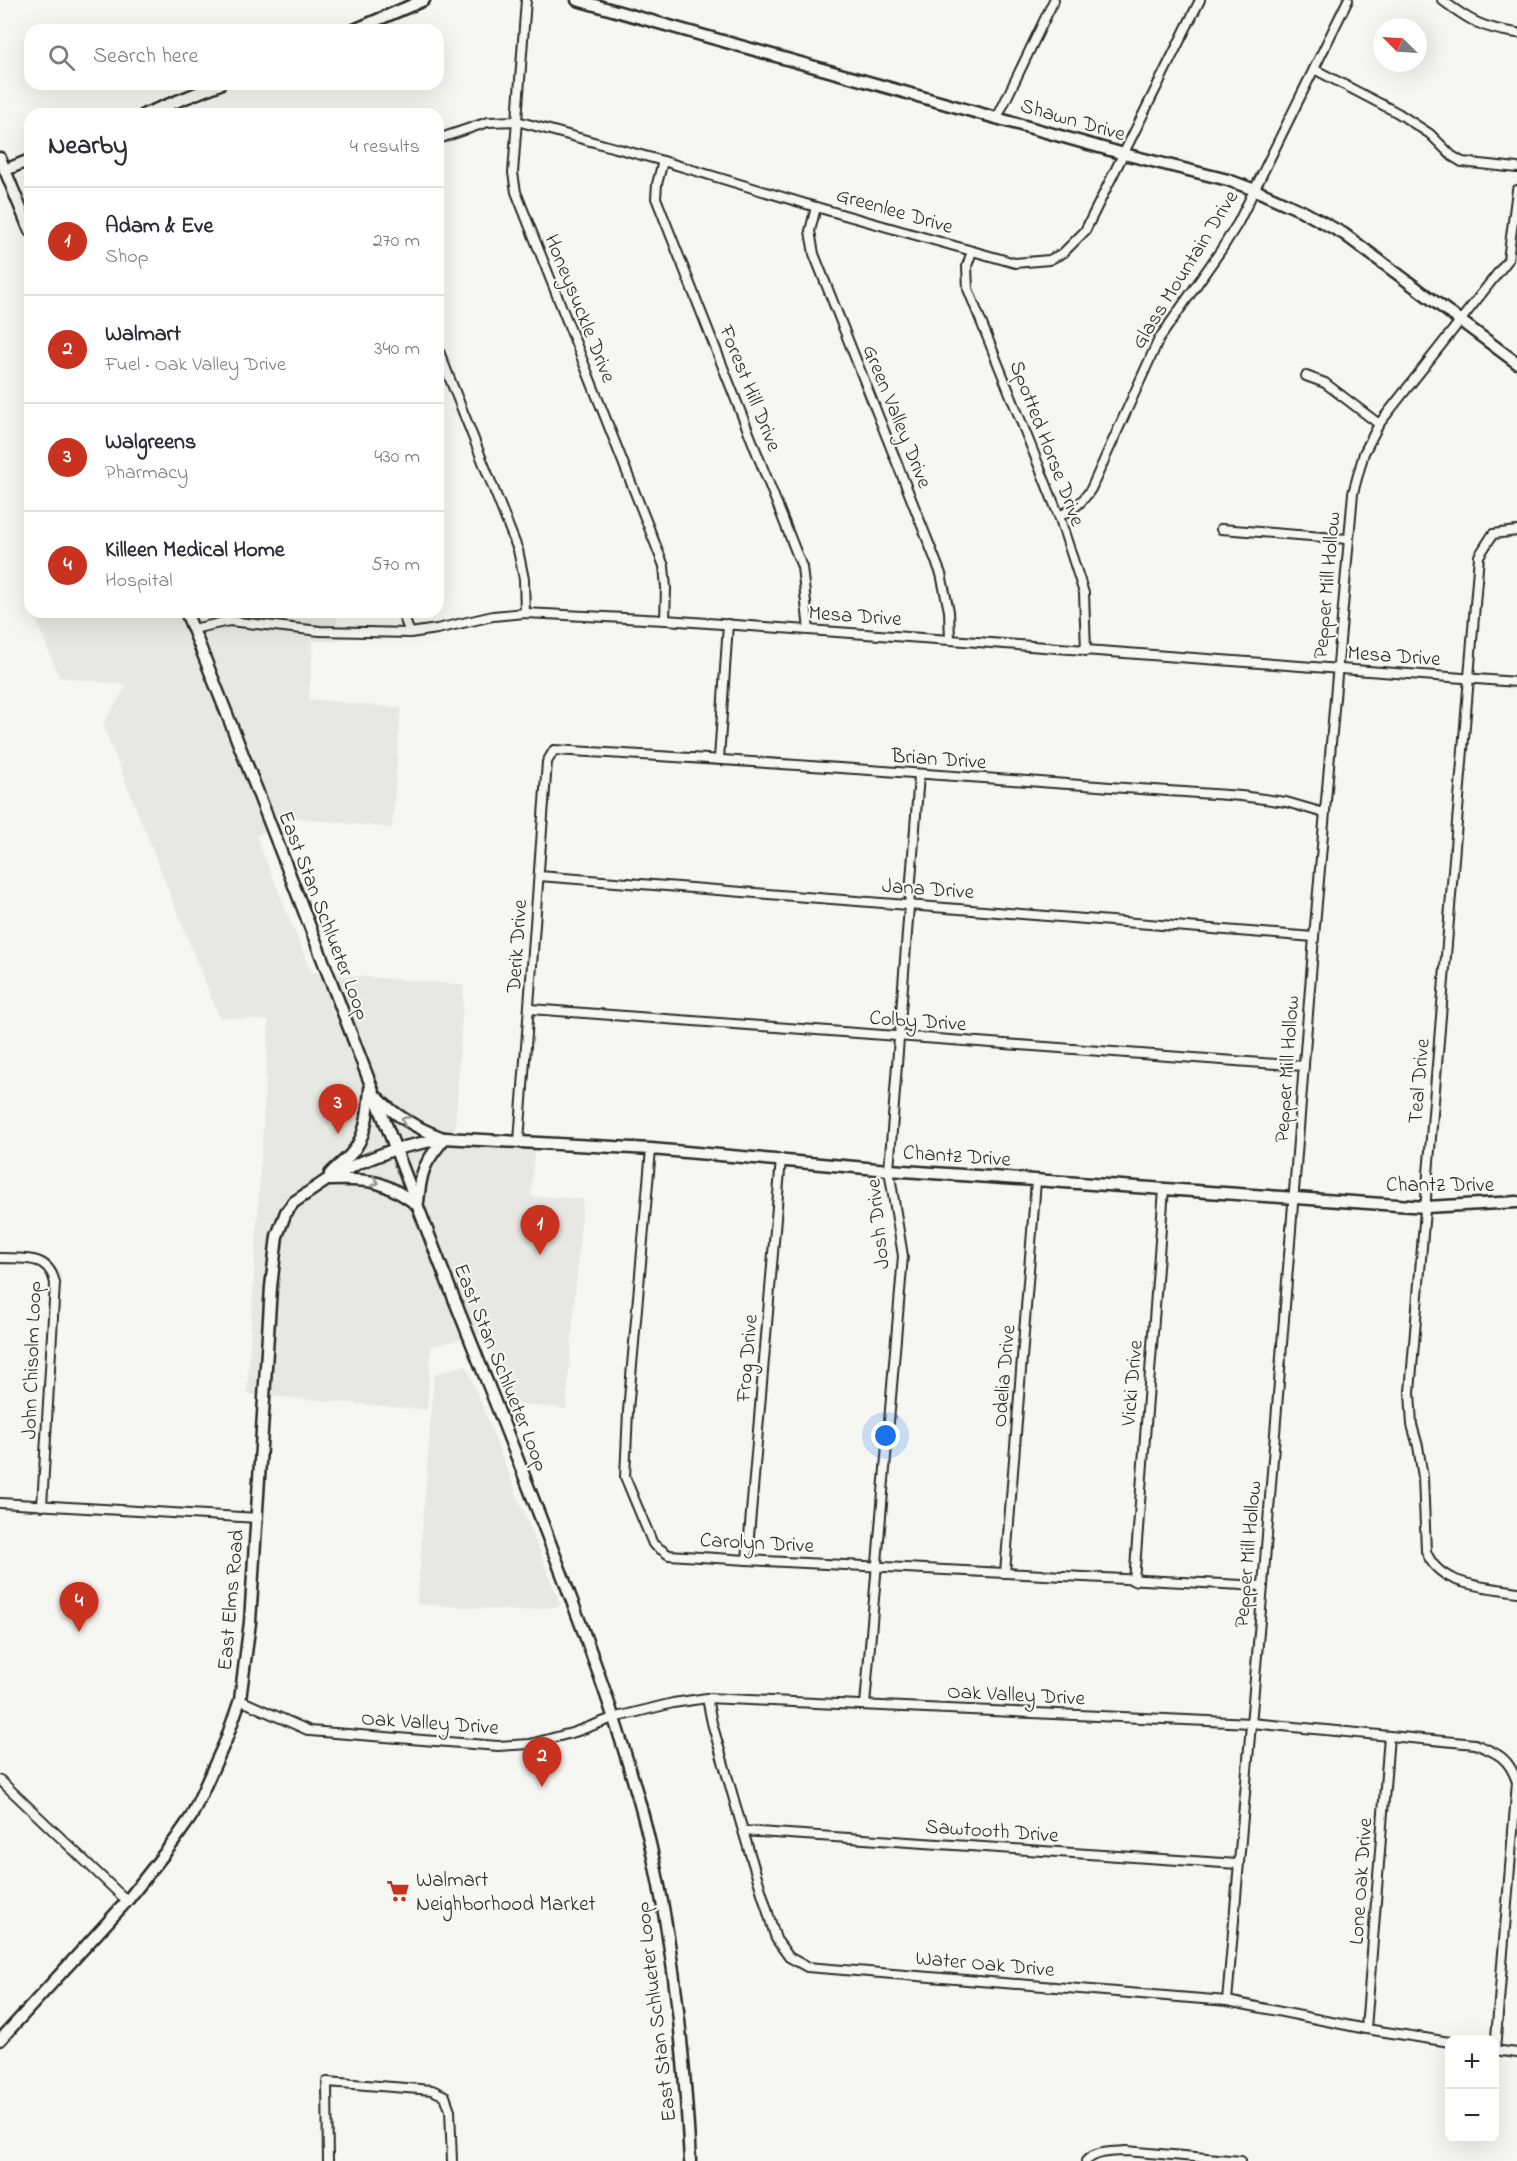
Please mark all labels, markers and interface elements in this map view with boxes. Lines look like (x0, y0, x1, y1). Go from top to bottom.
north arrow (1373, 18, 1427, 72)
search box (24, 24, 444, 90)
icon: search (45, 41, 78, 74)
text: Search here (93, 41, 198, 73)
street label: Shawn Drive (1016, 92, 1129, 150)
text: Nearby (48, 128, 127, 166)
text: 4 results (350, 133, 420, 162)
street label: Greenlee Drive (832, 181, 957, 243)
street label: Glass Mountain Drive (1125, 184, 1247, 355)
text: Adam & Eve (105, 211, 213, 243)
text: 1 (64, 227, 71, 256)
text: 270 m (373, 227, 420, 256)
street label: Honeysuckle Drive (534, 230, 623, 389)
text: Shop (105, 243, 149, 272)
text: Walmart (105, 319, 181, 351)
street label: Forest Hill Drive (710, 320, 788, 457)
text: 2 (63, 335, 72, 364)
text: 340 m (374, 335, 420, 364)
street label: Green Valley Drive (852, 340, 939, 494)
text: Fuel · Oak Valley Drive (105, 351, 286, 380)
street label: Spotted Horse Drive (1001, 357, 1092, 531)
text: Walgreens (105, 427, 196, 459)
text: 3 (63, 443, 72, 472)
text: 430 m (374, 443, 420, 472)
text: Pharmacy (105, 459, 188, 488)
street label: Pepper Mill Hollow (1307, 510, 1349, 660)
text: Killeen Medical Home (105, 535, 285, 567)
text: 4 (63, 551, 72, 580)
text: 570 m (371, 551, 420, 580)
text: Hospital (105, 567, 173, 596)
street label: Mesa Drive (807, 599, 903, 635)
street label: Mesa Drive (1346, 639, 1442, 675)
street label: Brian Drive (889, 742, 988, 778)
street label: East Stan Schlueter Loop (269, 807, 377, 1024)
street label: Jana Drive (881, 872, 976, 908)
street label: Derik Drive (500, 898, 536, 995)
street label: Pepper Mill Hollow (1268, 995, 1308, 1144)
street label: Colby Drive (868, 1004, 968, 1042)
street label: Teal Drive (1401, 1037, 1439, 1125)
pin: 3 (318, 1084, 358, 1134)
one-way arrow (401, 1116, 412, 1127)
street label: Chantz Drive (902, 1138, 1012, 1176)
street label: Chantz Drive (1386, 1171, 1495, 1201)
one-way arrow (370, 1175, 380, 1188)
street label: Josh Drive (859, 1176, 899, 1271)
pin: 1 (520, 1206, 560, 1255)
street label: East Stan Schlueter Loop (445, 1259, 556, 1476)
street label: John Chisolm Loop (15, 1280, 51, 1440)
street label: Frog Drive (729, 1312, 769, 1404)
street label: Odelia Drive (986, 1323, 1024, 1429)
street label: Vicki Drive (1114, 1338, 1152, 1428)
your location (871, 1421, 900, 1450)
street label: Pepper Mill Hollow (1228, 1479, 1270, 1629)
street label: Carolyn Drive (699, 1526, 815, 1564)
street label: East Elms Road (211, 1528, 253, 1672)
pin: 4 (60, 1582, 98, 1632)
street label: Oak Valley Drive (946, 1677, 1086, 1717)
street label: Oak Valley Drive (360, 1704, 500, 1746)
pin: 2 (522, 1738, 562, 1787)
street label: Sawtooth Drive (924, 1812, 1060, 1852)
street label: Lone Oak Drive (1343, 1816, 1381, 1946)
place label: Walmart Neighborhood Market (416, 1866, 596, 1922)
supermarket icon: Walmart Neighborhood Market (385, 1878, 411, 1904)
street label: East Stan Schlueter Loop (629, 1900, 685, 2123)
street label: Water Oak Drive (914, 1944, 1056, 1986)
map controls (1445, 2035, 1499, 2143)
button: + (1445, 2035, 1499, 2089)
button: − (1445, 2089, 1499, 2143)

